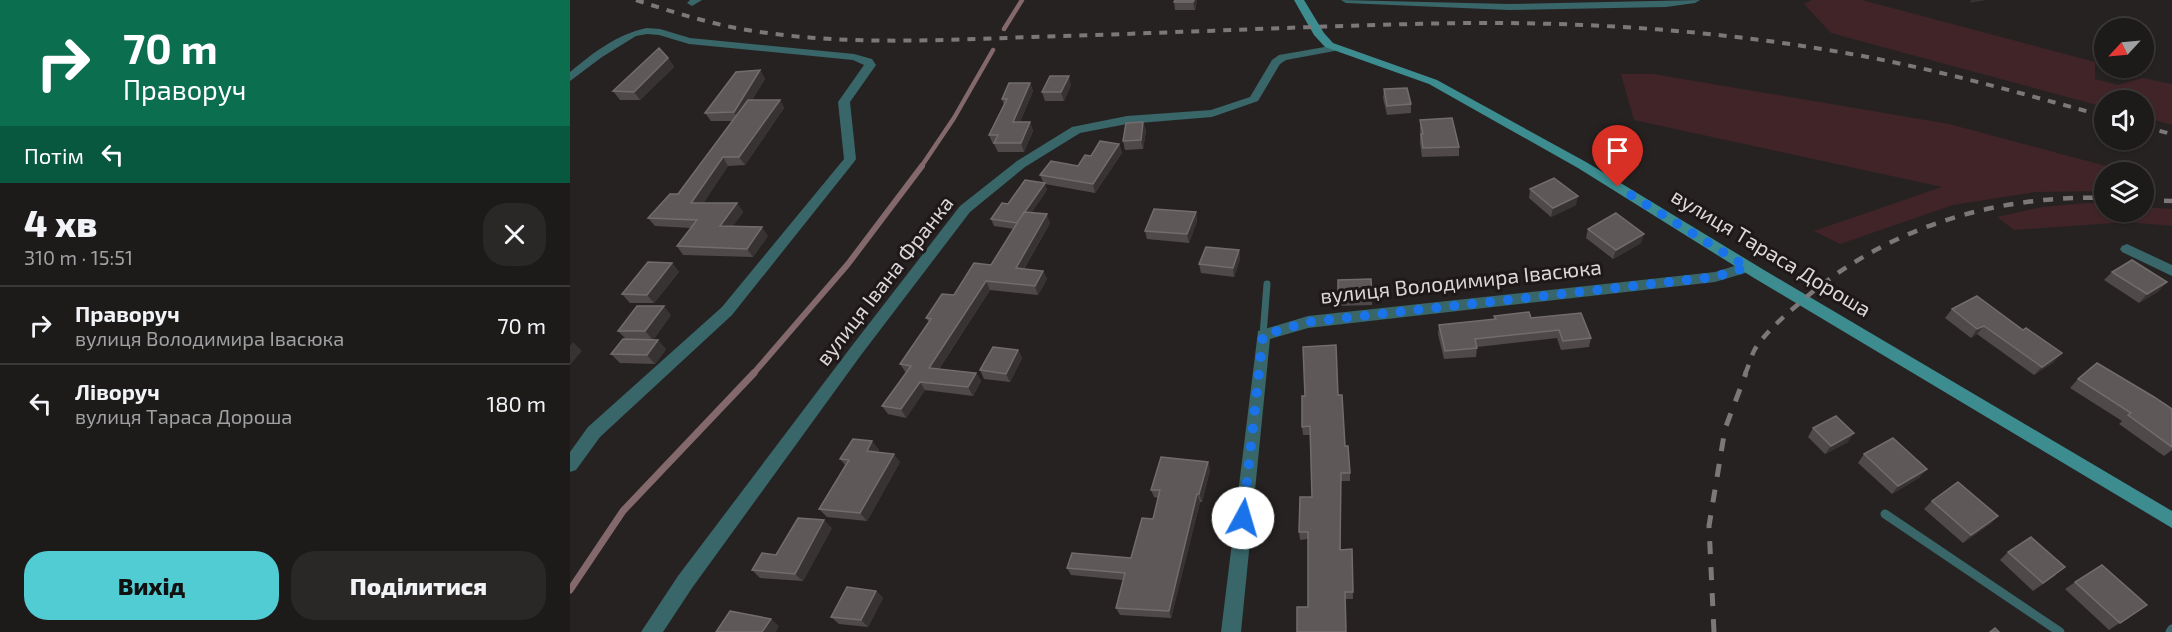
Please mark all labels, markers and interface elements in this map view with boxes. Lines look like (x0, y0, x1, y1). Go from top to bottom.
north arrow (2094, 18, 2154, 78)
map controls (2094, 18, 2154, 222)
text: 70 m (123, 22, 218, 72)
icon: right (24, 24, 102, 102)
text: Праворуч (123, 73, 246, 105)
button: sound (2094, 90, 2154, 150)
pin (1592, 125, 1643, 187)
icon: arrive (1601, 134, 1634, 167)
icon: left (96, 138, 129, 171)
text: Потім (24, 142, 84, 168)
button: layers (2094, 162, 2154, 222)
street label: вулиця Тараса Дороша (1667, 182, 1876, 322)
street label: вулиця Івана Франка (810, 190, 958, 370)
text: 4 хв (24, 201, 97, 244)
button: close (483, 203, 546, 266)
text: 310 m · 15:51 (24, 245, 133, 269)
street label: вулиця Володимира Івасюка (1319, 253, 1603, 309)
text: Праворуч (75, 300, 180, 326)
icon: right (24, 309, 57, 342)
text: 70 m (497, 312, 546, 338)
text: вулиця Володимира Івасюка (75, 326, 344, 350)
text: Ліворуч (75, 378, 160, 404)
icon: left (24, 387, 57, 420)
text: 180 m (486, 390, 546, 416)
text: вулиця Тараса Дороша (75, 404, 292, 428)
position arrow (1211, 486, 1275, 550)
button: Вихід (24, 551, 279, 620)
button: Поділитися (291, 551, 546, 620)

